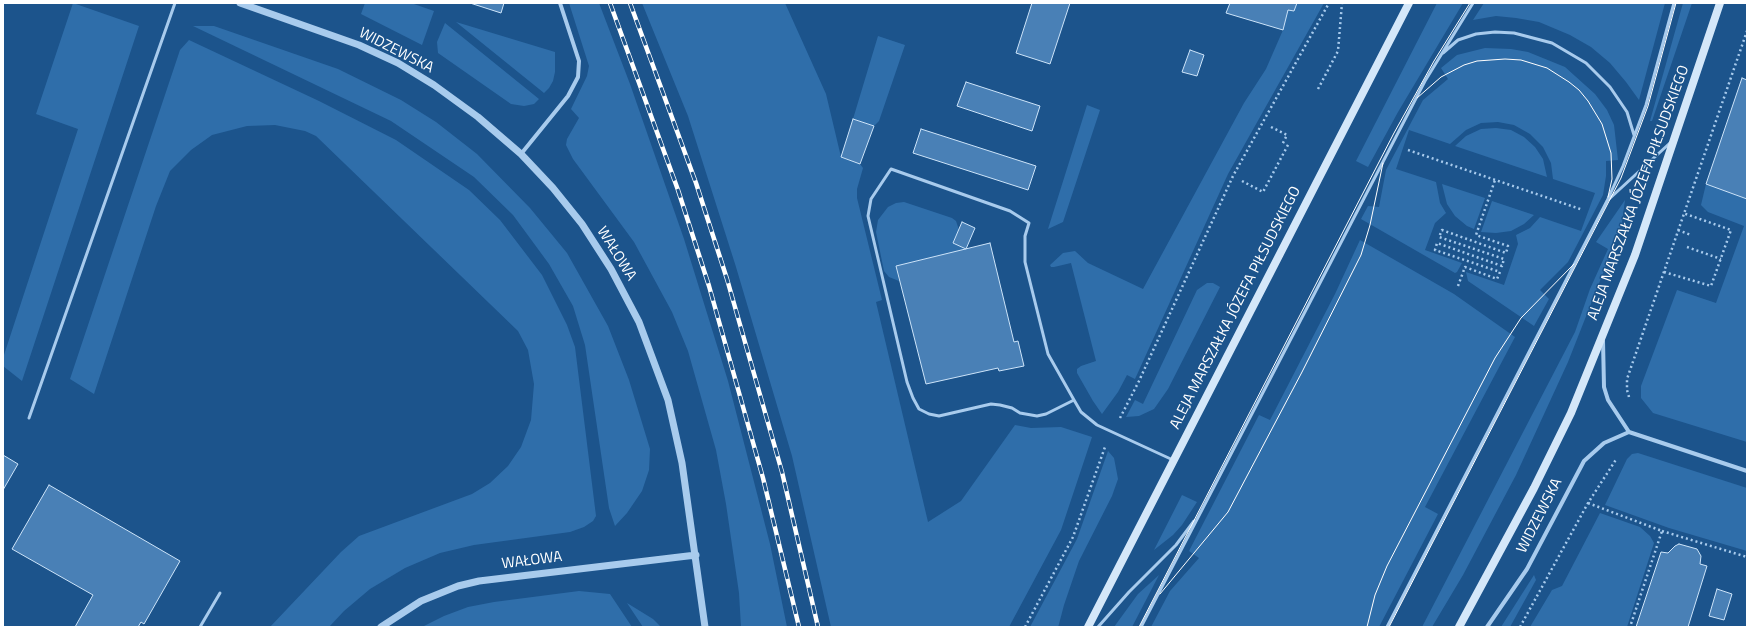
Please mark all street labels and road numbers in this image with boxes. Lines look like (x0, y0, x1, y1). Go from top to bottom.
street label: WIDZEWSKA (355, 24, 437, 78)
street label: ALEJA MARSZAŁKA JÓZEFA PIŁSUDSKIEGO (1584, 63, 1694, 323)
street label: ALEJA MARSZAŁKA JÓZEFA PIŁSUDSKIEGO (1167, 184, 1305, 432)
street label: WAŁOWA (592, 224, 640, 284)
street label: WIDZEWSKA (1513, 475, 1567, 557)
street label: WAŁOWA (501, 548, 563, 574)

